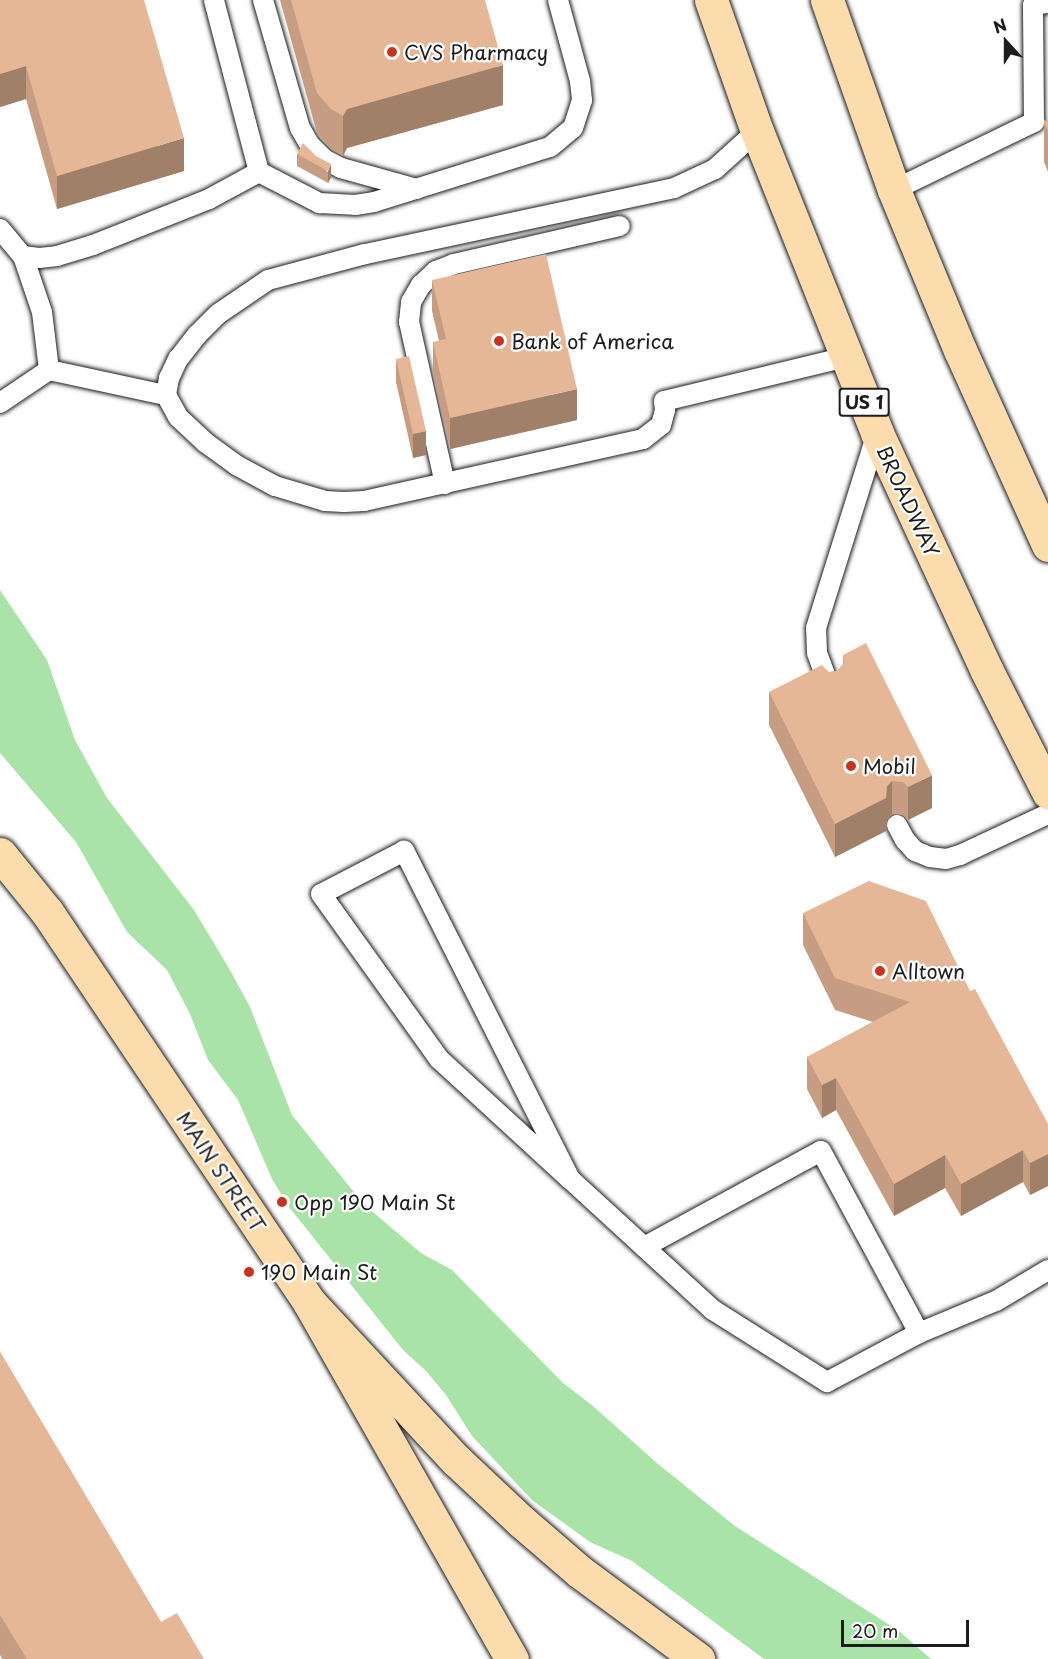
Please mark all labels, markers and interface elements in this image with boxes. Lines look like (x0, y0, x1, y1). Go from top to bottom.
north arrow (976, 12, 1036, 72)
text: N (989, 12, 1010, 39)
place label: CVS Pharmacy (404, 40, 551, 64)
marker: CVS Pharmacy (385, 45, 399, 59)
place label: Bank of America (511, 329, 674, 353)
marker: Bank of America (492, 334, 506, 348)
road number: US 1 (837, 387, 891, 417)
street label: BROADWAY (872, 441, 944, 561)
place label: Mobil (863, 754, 916, 778)
marker: Mobil (844, 759, 858, 773)
place label: Alltown (892, 959, 965, 983)
marker: Alltown (873, 964, 887, 978)
street label: MAIN STREET (172, 1107, 270, 1237)
place label: Opp 190 Main St (294, 1190, 457, 1214)
marker: Opp 190 Main St (275, 1195, 289, 1209)
place label: 190 Main St (261, 1260, 378, 1284)
marker: 190 Main St (242, 1265, 256, 1279)
scale bar (844, 1608, 972, 1646)
text: 20 m (852, 1617, 898, 1644)

